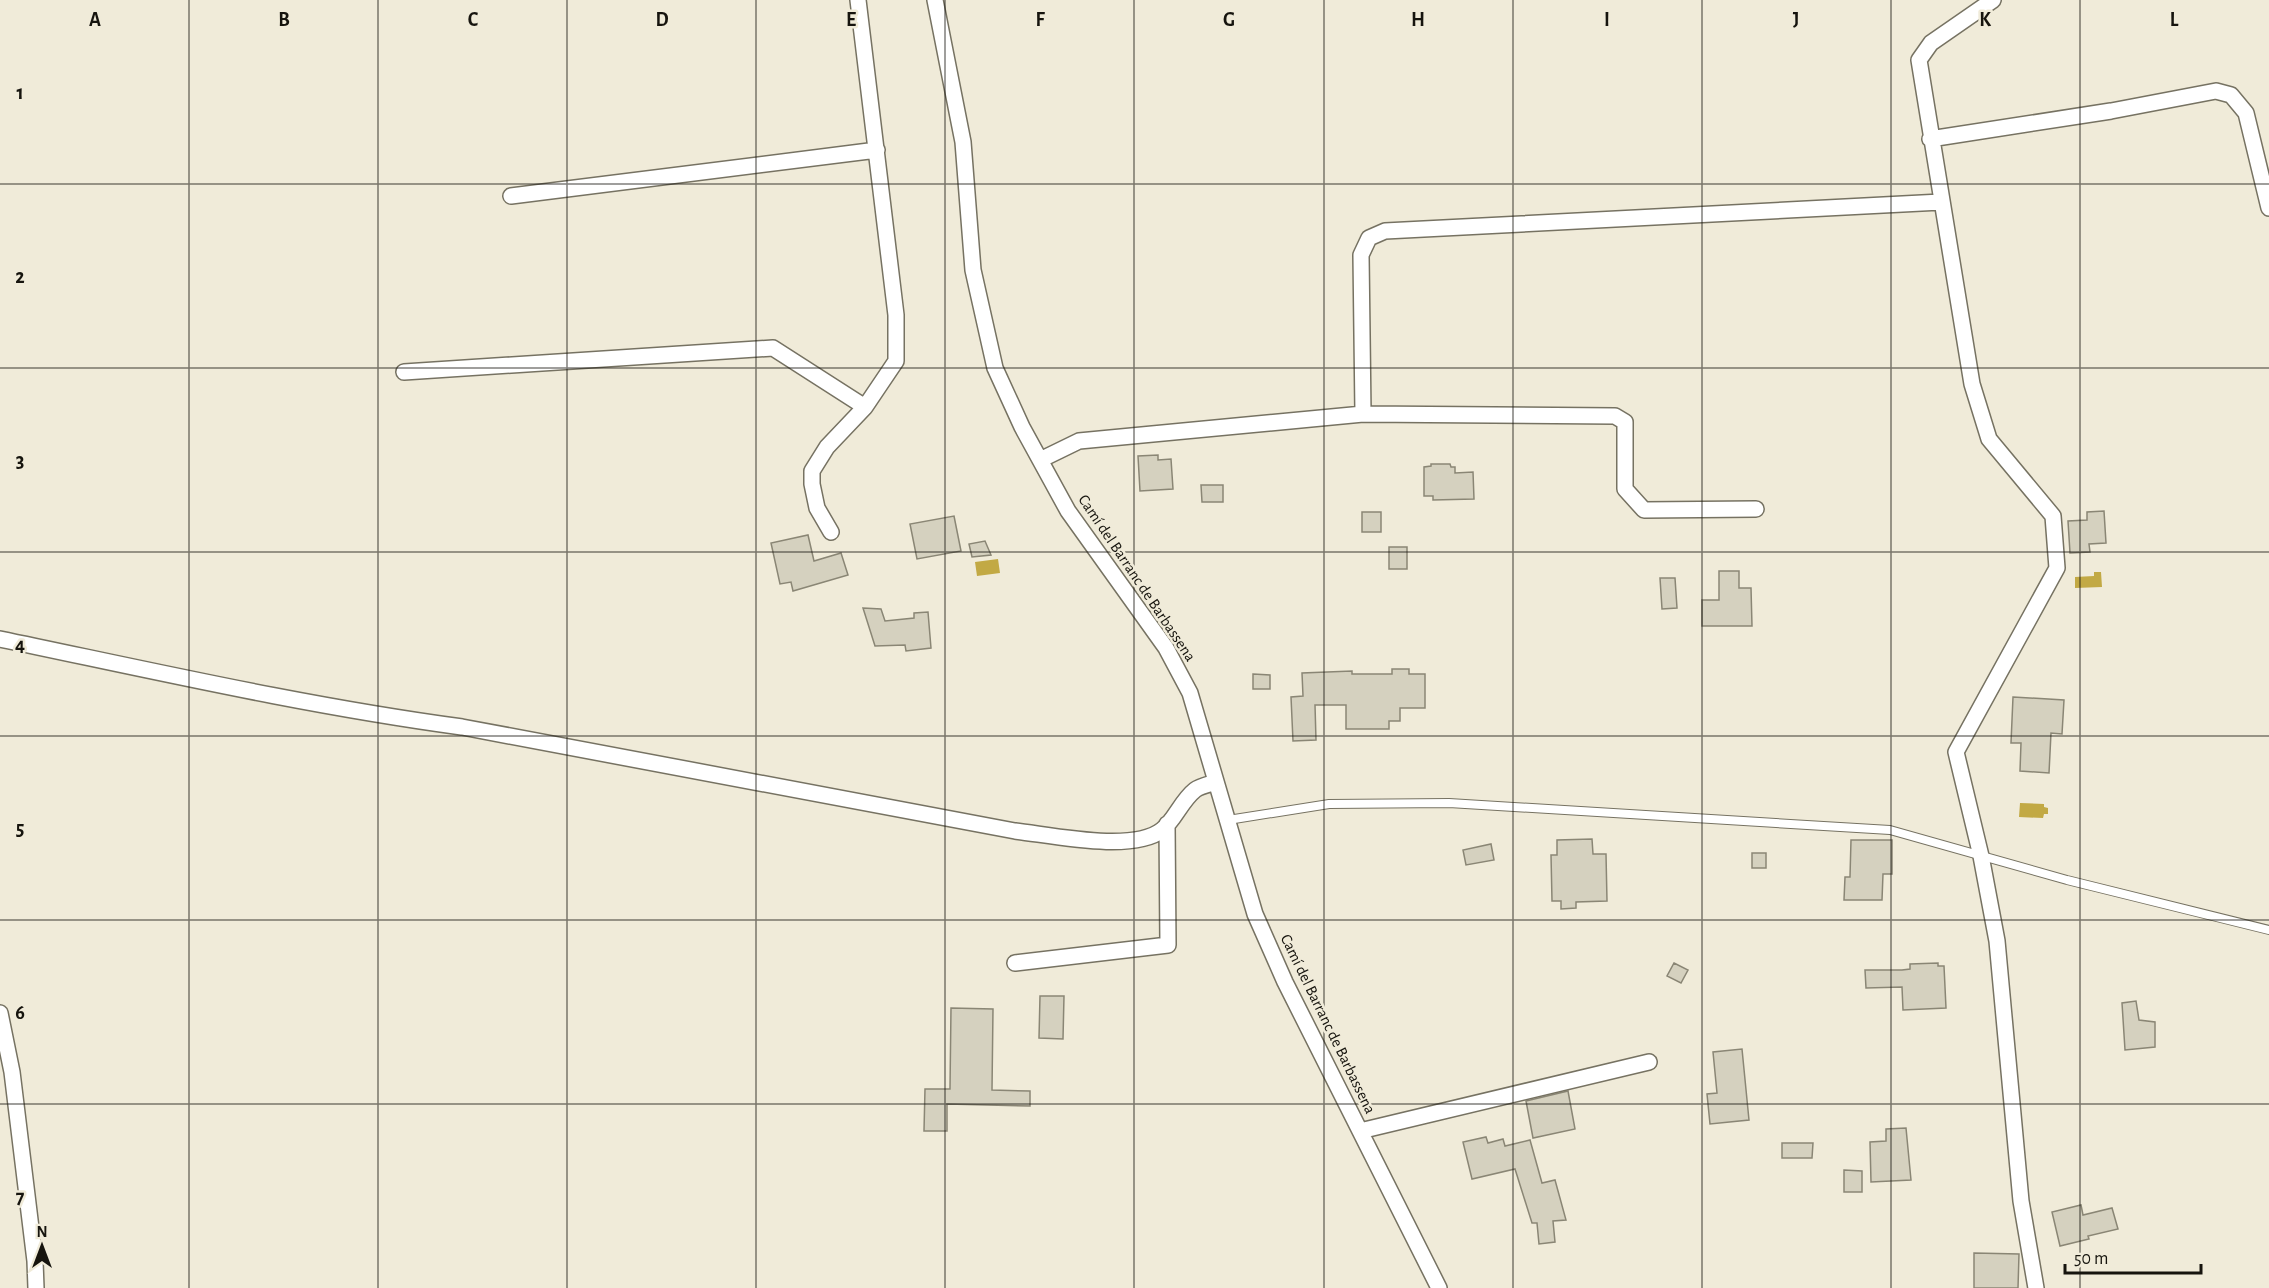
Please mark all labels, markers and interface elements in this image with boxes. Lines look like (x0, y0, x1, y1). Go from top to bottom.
text: A (89, 10, 101, 30)
text: B (278, 10, 290, 30)
text: C (468, 10, 479, 30)
text: D (655, 10, 669, 30)
text: E (846, 10, 856, 30)
text: F (1035, 10, 1045, 30)
text: G (1223, 10, 1235, 30)
text: H (1411, 10, 1425, 30)
text: I (1604, 10, 1610, 30)
text: J (1793, 10, 1799, 30)
text: K (1979, 10, 1991, 30)
text: L (2170, 10, 2179, 30)
text: 1 (16, 83, 24, 103)
text: 2 (15, 267, 25, 287)
text: 3 (16, 451, 24, 471)
street label: Camí del Barranc de Barbassena (1075, 492, 1199, 664)
text: 4 (15, 635, 25, 655)
text: 5 (16, 819, 24, 839)
street label: Camí del Barranc de Barbassena (1278, 932, 1378, 1116)
text: 6 (15, 1003, 25, 1023)
text: 7 (16, 1187, 25, 1207)
north arrow (12, 1216, 72, 1276)
text: N (36, 1224, 48, 1240)
scale bar (2065, 1237, 2202, 1275)
text: 50 m (2074, 1250, 2108, 1268)

